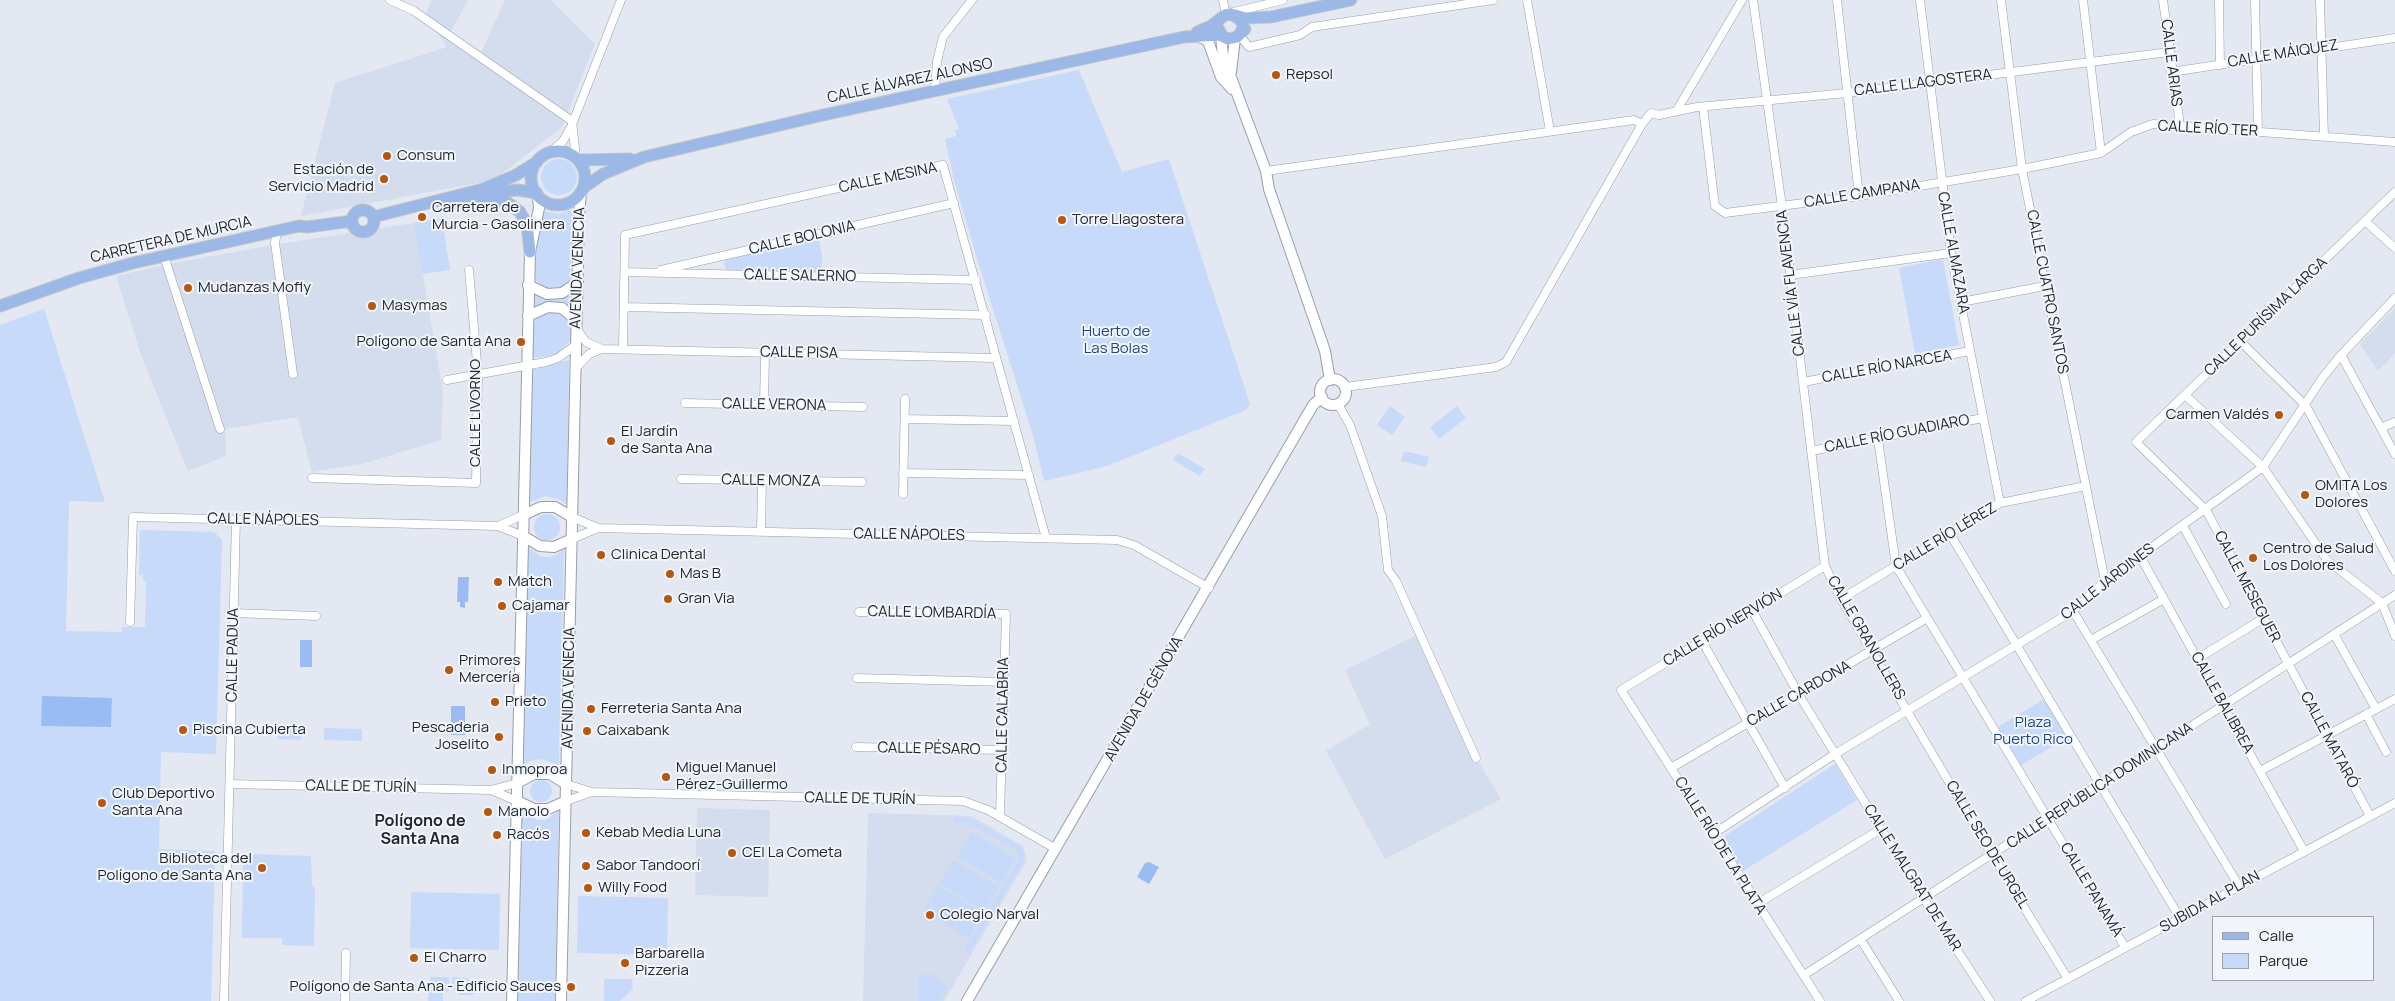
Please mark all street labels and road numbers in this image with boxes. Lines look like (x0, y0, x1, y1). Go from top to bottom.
street label: CALLE ARIAS (2157, 18, 2185, 108)
street label: CALLE MÁIQUEZ (2227, 36, 2339, 72)
street label: CALLE ÁLVAREZ ALONSO (826, 55, 994, 107)
street label: CALLE LLAGOSTERA (1853, 66, 1993, 100)
street label: CALLE RÍO TER (2157, 117, 2259, 141)
street label: CALLE MESINA (837, 159, 939, 197)
street label: CALLE CAMPANA (1803, 176, 1921, 212)
street label: CALLE ALMAZARA (1933, 191, 1973, 315)
street label: AVENIDA VENECIA (567, 207, 589, 329)
street label: CALLE VÍA FLAVENCIA (1773, 209, 1809, 357)
street label: CALLE CUATRO SANTOS (2022, 209, 2072, 375)
street label: CARRETERA DE MURCIA (89, 213, 253, 267)
street label: CALLE BOLONIA (747, 217, 857, 259)
street label: CALLE PURÍSIMA LARGA (2201, 254, 2331, 380)
street label: CALLE SALERNO (744, 266, 856, 286)
street label: CALLE PISA (760, 343, 838, 363)
street label: CALLE RÍO NARCEA (1821, 347, 1953, 387)
street label: CALLE LIVORNO (467, 359, 485, 467)
street label: CALLE VERONA (722, 395, 826, 415)
street label: CALLE RÍO GUADIARO (1823, 411, 1971, 457)
street label: CALLE MONZA (721, 471, 821, 491)
street label: CALLE RÍO LÉREZ (1890, 499, 2000, 575)
street label: CALLE NÁPOLES (207, 510, 319, 530)
street label: CALLE NÁPOLES (853, 525, 965, 545)
street label: CALLE MESEGUER (2210, 528, 2284, 646)
street label: CALLE JARDINES (2058, 540, 2158, 624)
street label: CALLE GRANOLLERS (1823, 573, 1909, 703)
street label: CALLE RÍO NERVIÓN (1660, 585, 1786, 671)
street label: CALLE LOMBARDÍA (867, 603, 997, 623)
street label: CALLE PADUA (223, 608, 243, 702)
street label: AVENIDA VENECIA (559, 627, 579, 749)
street label: AVENIDA DE GÉNOVA (1101, 633, 1187, 765)
street label: CALLE BALIBREA (2187, 649, 2257, 757)
street label: CALLE CALABRIA (993, 657, 1013, 773)
street label: CALLE CARDONA (1744, 657, 1854, 731)
street label: CALLE MATARÓ (2296, 689, 2362, 791)
street label: CALLE REPÚBLICA DOMINICANA (2004, 719, 2196, 853)
street label: CALLE PÉSARO (877, 739, 981, 759)
street label: CALLE RÍO DE LA PLATA (1670, 774, 1770, 918)
street label: CALLE DE TURÍN (305, 777, 417, 797)
street label: CALLE SEO DE URGEL (1942, 778, 2032, 912)
street label: CALLE DE TURÍN (804, 789, 916, 809)
street label: CALLE MALGRAT DE MAR (1859, 801, 1965, 955)
street label: CALLE PANAMÁ (2056, 840, 2126, 940)
street label: SUBIDA AL PLAN (2157, 867, 2263, 937)

